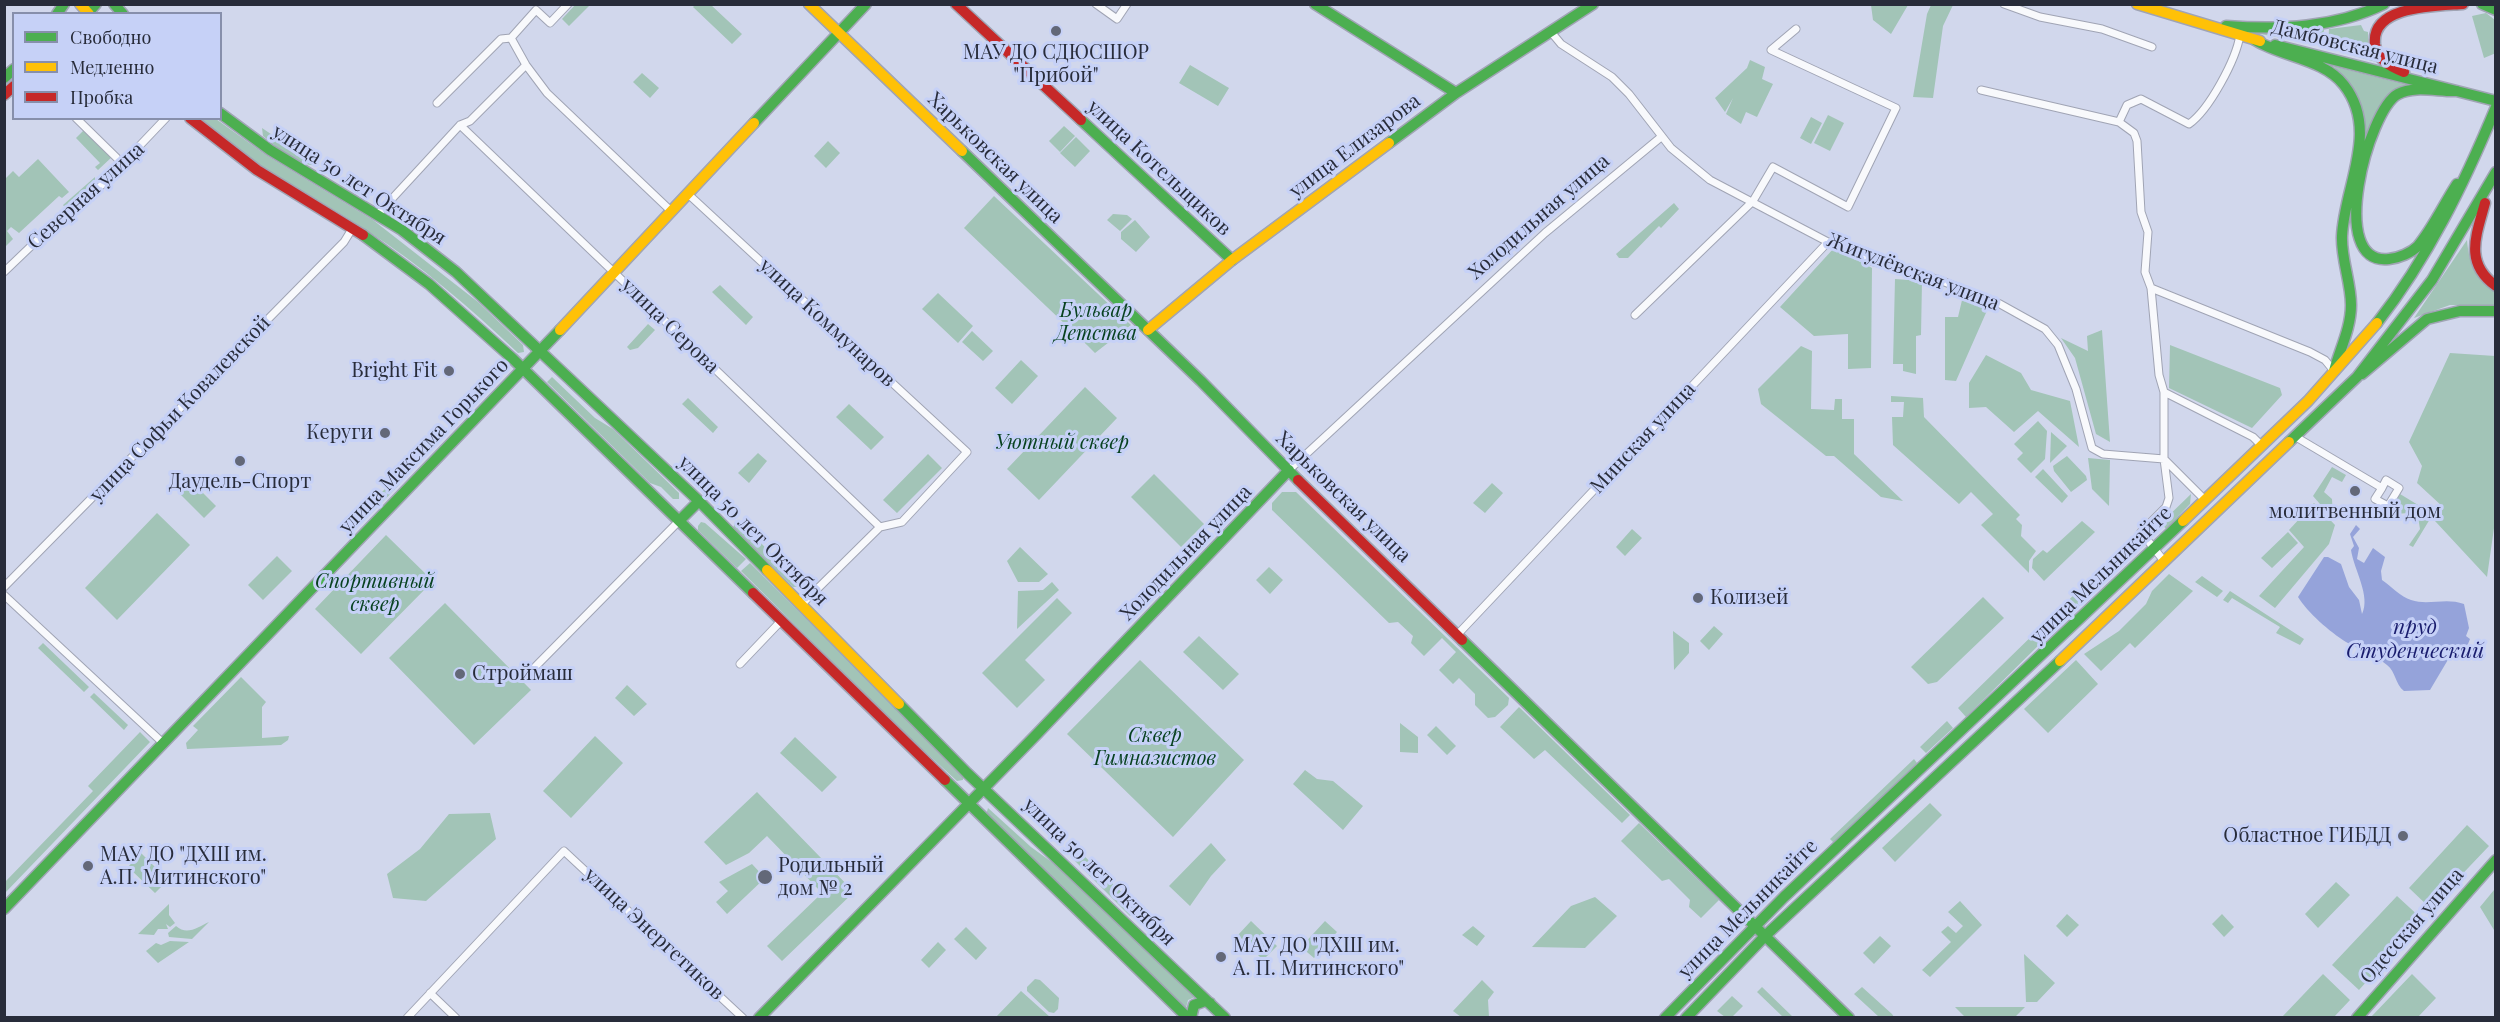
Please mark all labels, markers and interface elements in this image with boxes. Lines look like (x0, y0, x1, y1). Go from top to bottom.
legend (12, 12, 222, 120)
street label: Дамбовская улица (2269, 15, 2441, 79)
marker: МАУ ДО СДЮСШОР "Прибой" (1049, 24, 1063, 38)
text: Свободно (70, 25, 151, 49)
place label: МАУ ДО СДЮСШОР "Прибой" (963, 41, 1149, 88)
text: Медленно (70, 55, 154, 79)
text: Пробка (70, 85, 133, 109)
street label: Харьковская улица (922, 87, 1068, 229)
street label: улица Елизарова (1285, 89, 1425, 203)
street label: улица Котельщиков (1082, 95, 1236, 241)
street label: улица 50 лет Октября (268, 120, 450, 250)
street label: Северная улица (23, 137, 149, 255)
street label: Холодильная улица (1463, 149, 1615, 285)
street label: Жигулёвская улица (1823, 228, 2003, 316)
street label: улица Коммунаров (754, 254, 900, 392)
street label: улица Серова (616, 273, 724, 379)
park label: Бульвар Детства (1055, 299, 1137, 346)
street label: улица Софьи Ковалевской (85, 311, 275, 507)
street label: улица Максима Горького (334, 354, 514, 538)
place label: Bright Fit (351, 359, 437, 383)
marker: Bright Fit (442, 364, 456, 378)
street label: Минская улица (1585, 378, 1701, 498)
place label: Керуги (306, 421, 373, 445)
marker: Керуги (378, 426, 392, 440)
street label: Харьковская улица (1270, 426, 1416, 568)
park label: Уютный сквер (995, 431, 1129, 455)
street label: улица 50 лет Октября (673, 451, 833, 611)
marker: Даудель-Спорт (233, 454, 247, 468)
place label: Даудель-Спорт (169, 470, 311, 494)
street label: Холодильная улица (1115, 480, 1257, 626)
marker: молитвенный дом (2348, 484, 2362, 498)
place label: молитвенный дом (2269, 500, 2441, 524)
street label: улица Мельникайте (2025, 501, 2177, 649)
park label: Спортивный сквер (315, 570, 435, 617)
place label: Колизей (1710, 586, 1789, 610)
marker: Колизей (1691, 591, 1705, 605)
water label: пруд Студенческий (2346, 614, 2484, 664)
place label: Строймаш (472, 662, 573, 686)
marker: Строймаш (453, 667, 467, 681)
park label: Сквер Гимназистов (1094, 724, 1216, 771)
street label: улица 50 лет Октября (1018, 793, 1180, 951)
place label: Областное ГИБДД (2223, 824, 2391, 848)
marker: Областное ГИБДД (2396, 829, 2410, 843)
street label: улица Мельникайте (1673, 834, 1823, 984)
place label: МАУ ДО "ДХШ им. А.П. Митинского" (100, 843, 267, 890)
place label: Родильный дом № 2 (778, 854, 884, 901)
marker: МАУ ДО "ДХШ им. А.П. Митинского" (81, 859, 95, 873)
street label: улица Энергетиков (579, 863, 729, 1005)
street label: Одесская улица (2355, 863, 2469, 989)
marker: Родильный дом № 2 (756, 868, 774, 886)
place label: МАУ ДО "ДХШ им. А. П. Митинского" (1233, 934, 1404, 981)
marker: МАУ ДО "ДХШ им. А. П. Митинского" (1214, 950, 1228, 964)

